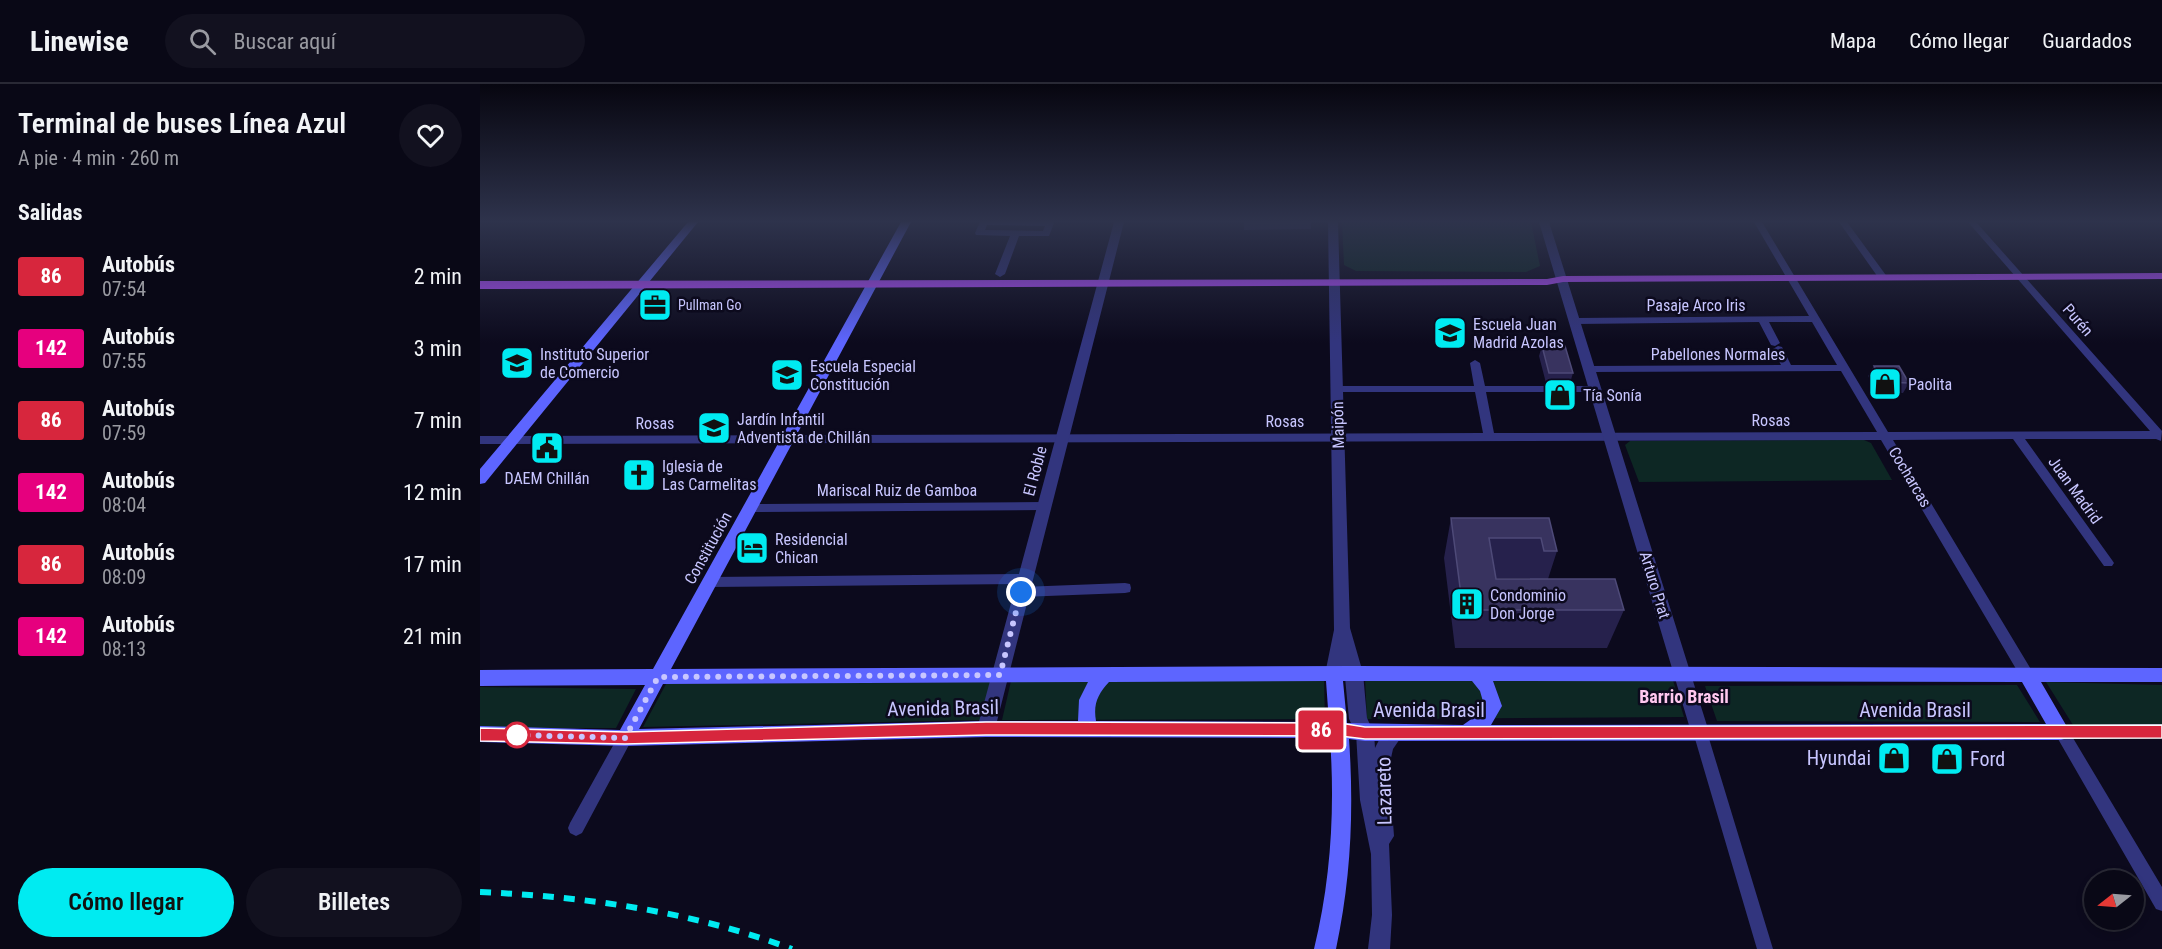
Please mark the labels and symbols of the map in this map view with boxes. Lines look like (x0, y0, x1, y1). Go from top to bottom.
office icon: Pullman Go (637, 287, 673, 323)
street label: Pasaje Arco Iris (1646, 296, 1746, 315)
place label: Pullman Go (678, 297, 742, 313)
street label: Purén (2059, 300, 2097, 340)
school or university icon: Escuela Juan Madrid Azolas (1432, 315, 1468, 351)
place label: Escuela Juan Madrid Azolas (1473, 315, 1564, 352)
school or university icon: Instituto Superior de Comercio (499, 345, 535, 381)
place label: Instituto Superior de Comercio (540, 345, 649, 382)
street label: Pabellones Normales (1651, 345, 1785, 364)
school or university icon: Escuela Especial Constitución (769, 357, 805, 393)
place label: Escuela Especial Constitución (810, 357, 916, 394)
shop icon: Paolita (1867, 366, 1903, 402)
place label: Paolita (1908, 375, 1952, 394)
shop icon: Tía Sonía (1542, 377, 1578, 413)
place label: Tía Sonía (1583, 386, 1642, 405)
street label: Maipón (1328, 401, 1348, 449)
school or university icon: Jardín Infantil Adventista de Chillán (696, 410, 732, 446)
place label: Jardín Infantil Adventista de Chillán (737, 410, 870, 447)
street label: Rosas (1752, 411, 1790, 430)
street label: Rosas (1266, 412, 1304, 431)
street label: Rosas (636, 414, 674, 433)
public building icon: DAEM Chillán (529, 430, 565, 466)
street label: Cocharcas (1885, 443, 1935, 511)
street label: El Roble (1019, 444, 1051, 498)
street label: Juan Madrid (2044, 453, 2106, 527)
church icon: Iglesia de Las Carmelitas (621, 457, 657, 493)
place label: Iglesia de Las Carmelitas (662, 457, 756, 494)
place label: DAEM Chillán (504, 469, 590, 488)
street label: Mariscal Ruiz de Gamboa (817, 481, 977, 500)
street label: Constitución (680, 508, 736, 588)
hotel icon: Residencial Chican (734, 530, 770, 566)
place label: Residencial Chican (775, 530, 848, 567)
street label: Arturo Prat (1636, 549, 1674, 621)
your location (1006, 577, 1036, 607)
building icon: Condominio Don Jorge (1449, 586, 1485, 622)
place label: Condominio Don Jorge (1490, 586, 1566, 623)
district label: Barrio Brasil (1639, 686, 1729, 707)
street label: Avenida Brasil (887, 695, 999, 721)
street label: Avenida Brasil (1373, 698, 1485, 722)
street label: Avenida Brasil (1859, 698, 1971, 722)
line badge: 86 (1294, 710, 1348, 750)
unlabelled marker (504, 722, 530, 748)
shop icon: Hyundai (1876, 740, 1912, 776)
shop icon: Ford (1929, 741, 1965, 777)
place label: Hyundai (1807, 746, 1871, 770)
place label: Ford (1970, 747, 2005, 771)
street label: Lazareto (1371, 757, 1397, 825)
north arrow (2084, 870, 2144, 930)

